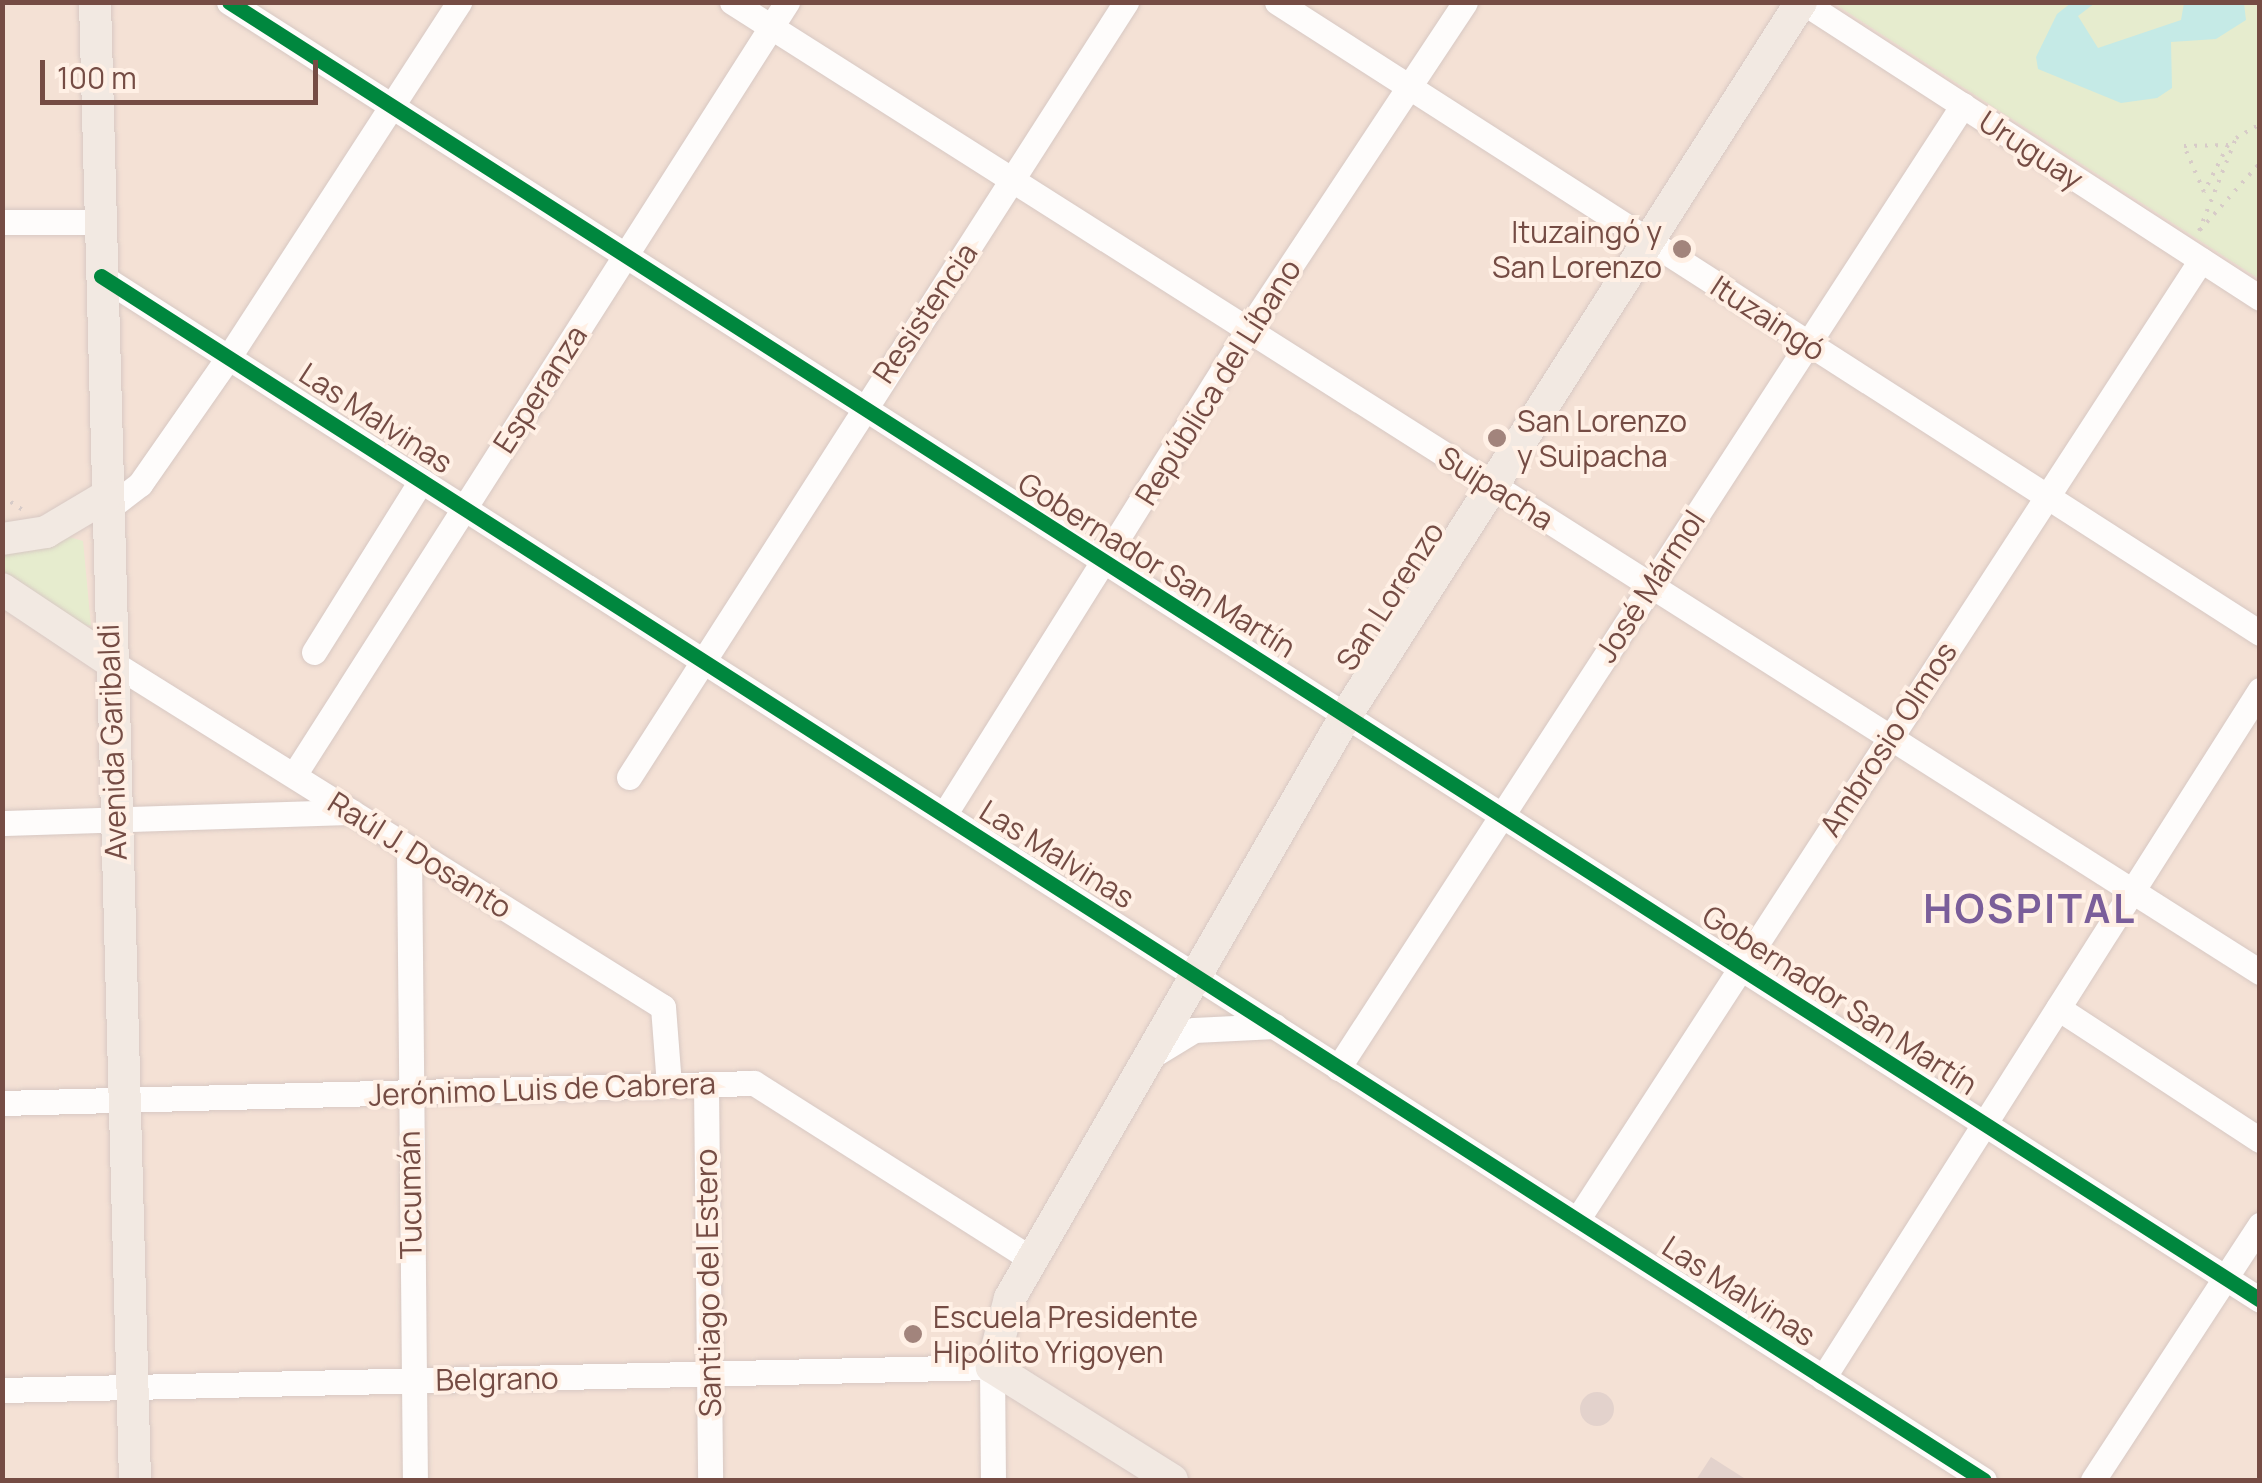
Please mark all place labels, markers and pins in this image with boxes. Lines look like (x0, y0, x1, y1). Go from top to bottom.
place label: Ituzaingó y San Lorenzo (1492, 214, 1662, 284)
marker: Ituzaingó y San Lorenzo (1671, 238, 1693, 260)
place label: San Lorenzo y Suipacha (1517, 403, 1687, 474)
marker: San Lorenzo y Suipacha (1486, 427, 1508, 449)
place label: Escuela Presidente Hipólito Yrigoyen (933, 1299, 1198, 1370)
marker: Escuela Presidente Hipólito Yrigoyen (902, 1323, 924, 1345)

